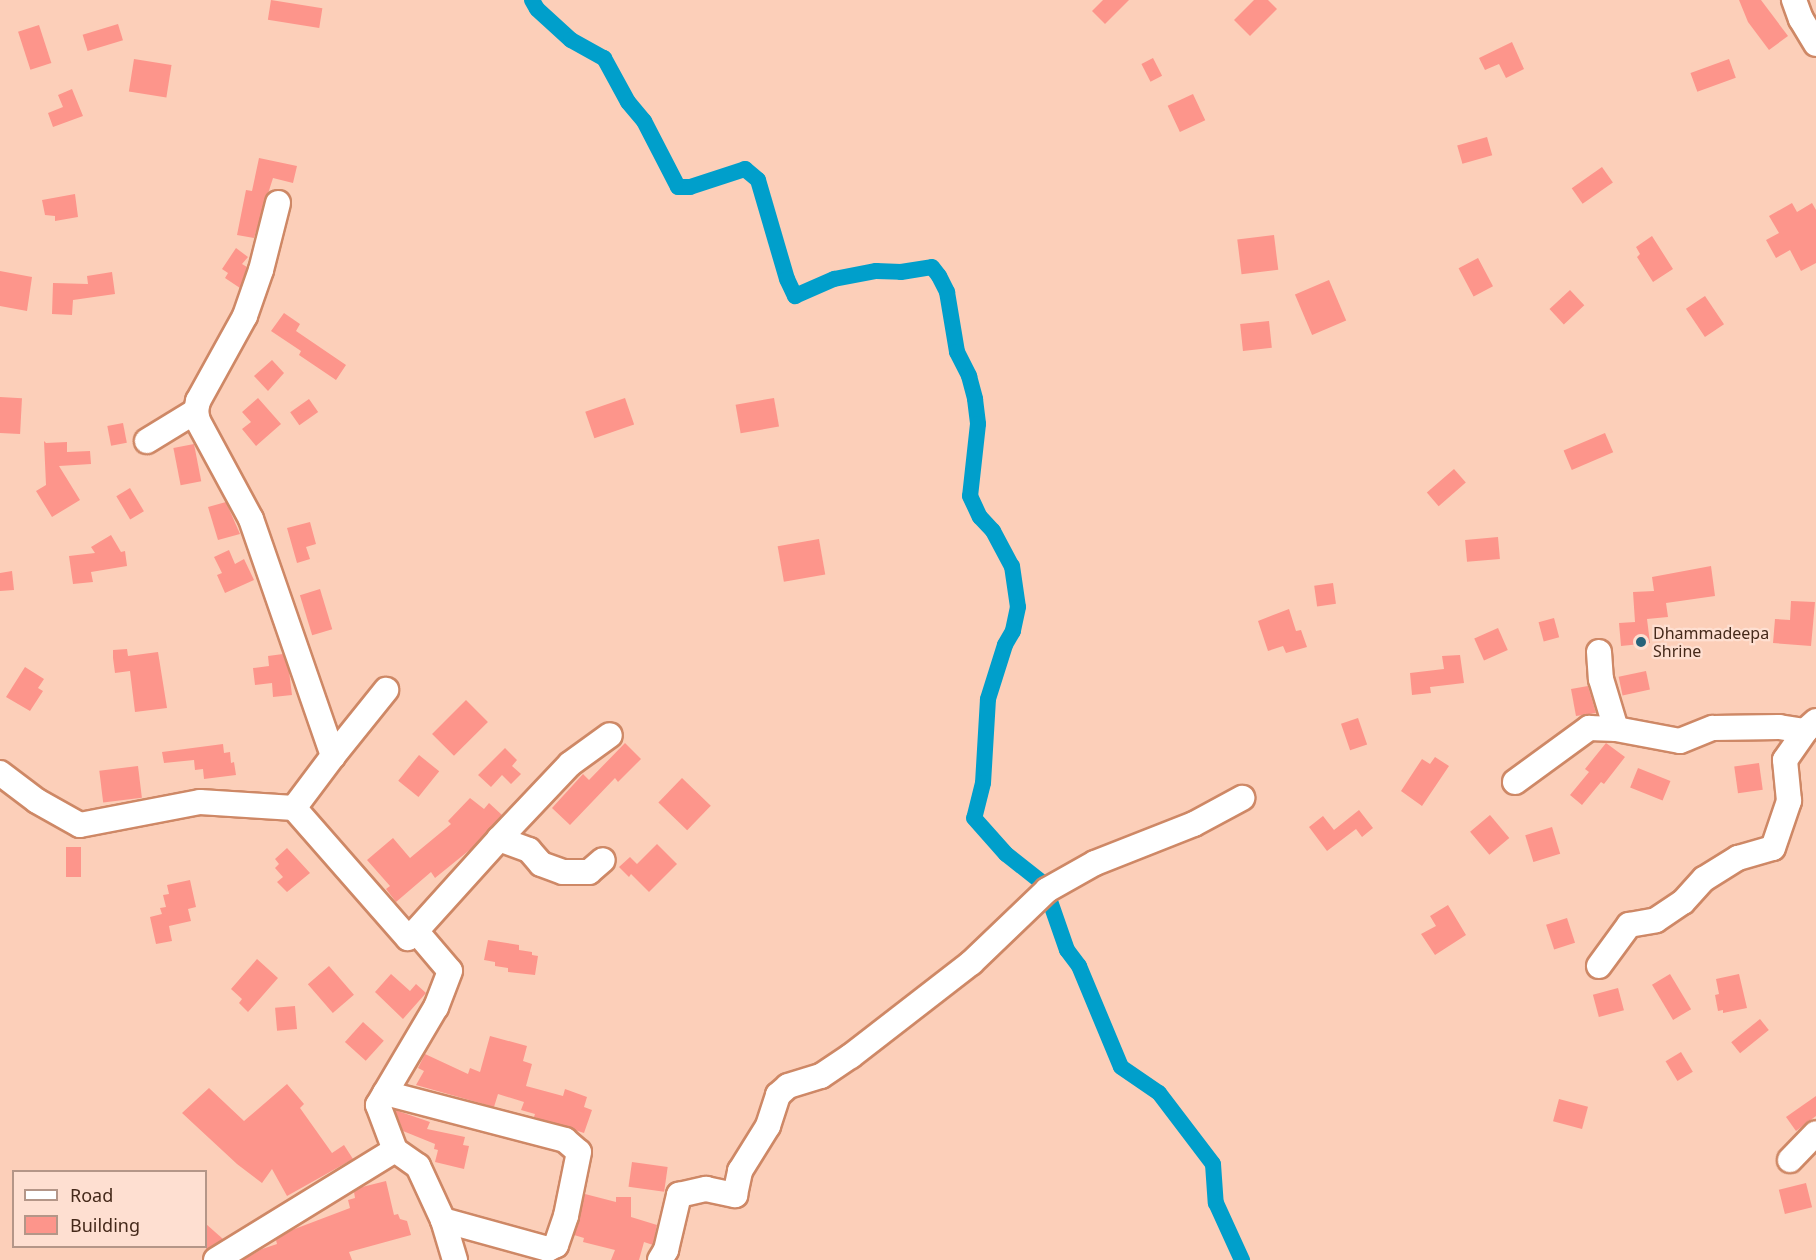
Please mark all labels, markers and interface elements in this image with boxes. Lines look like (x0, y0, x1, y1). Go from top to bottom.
place label: Dhammadeepa Shrine (1653, 623, 1769, 661)
marker: Dhammadeepa Shrine (1634, 635, 1648, 649)
legend (12, 1170, 207, 1248)
text: Road (70, 1183, 113, 1207)
text: Building (70, 1213, 140, 1237)

